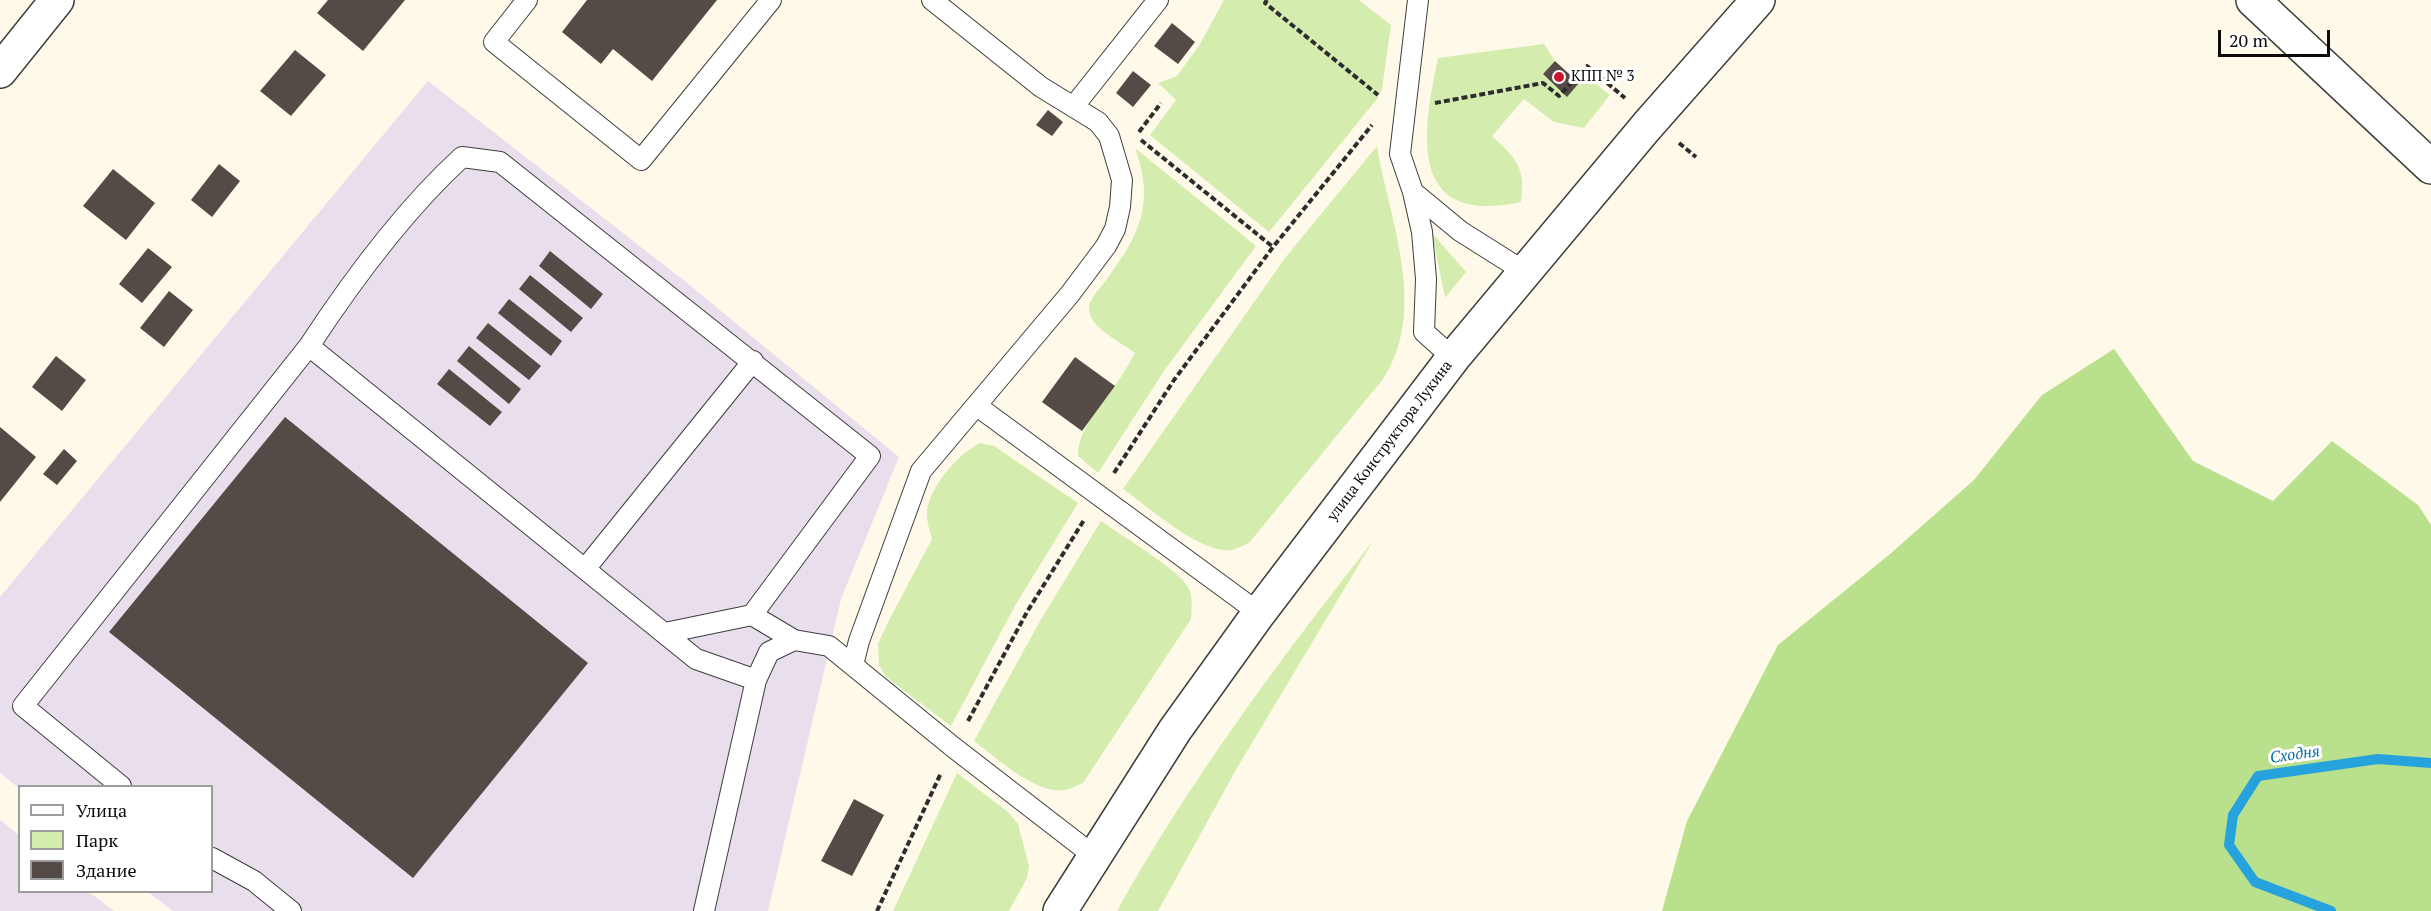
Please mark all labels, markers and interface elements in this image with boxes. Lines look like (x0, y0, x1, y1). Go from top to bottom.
scale bar (2221, 18, 2334, 56)
text: 20 m (2229, 28, 2268, 52)
place label: КПП № 3 (1571, 68, 1634, 86)
marker: КПП № 3 (1552, 70, 1566, 84)
street label: улица Конструктора Лукина (1324, 357, 1456, 525)
water label: Сходня (2269, 742, 2321, 768)
legend (18, 785, 213, 893)
text: Улица (76, 798, 127, 822)
text: Парк (76, 828, 118, 852)
text: Здание (76, 858, 136, 882)

